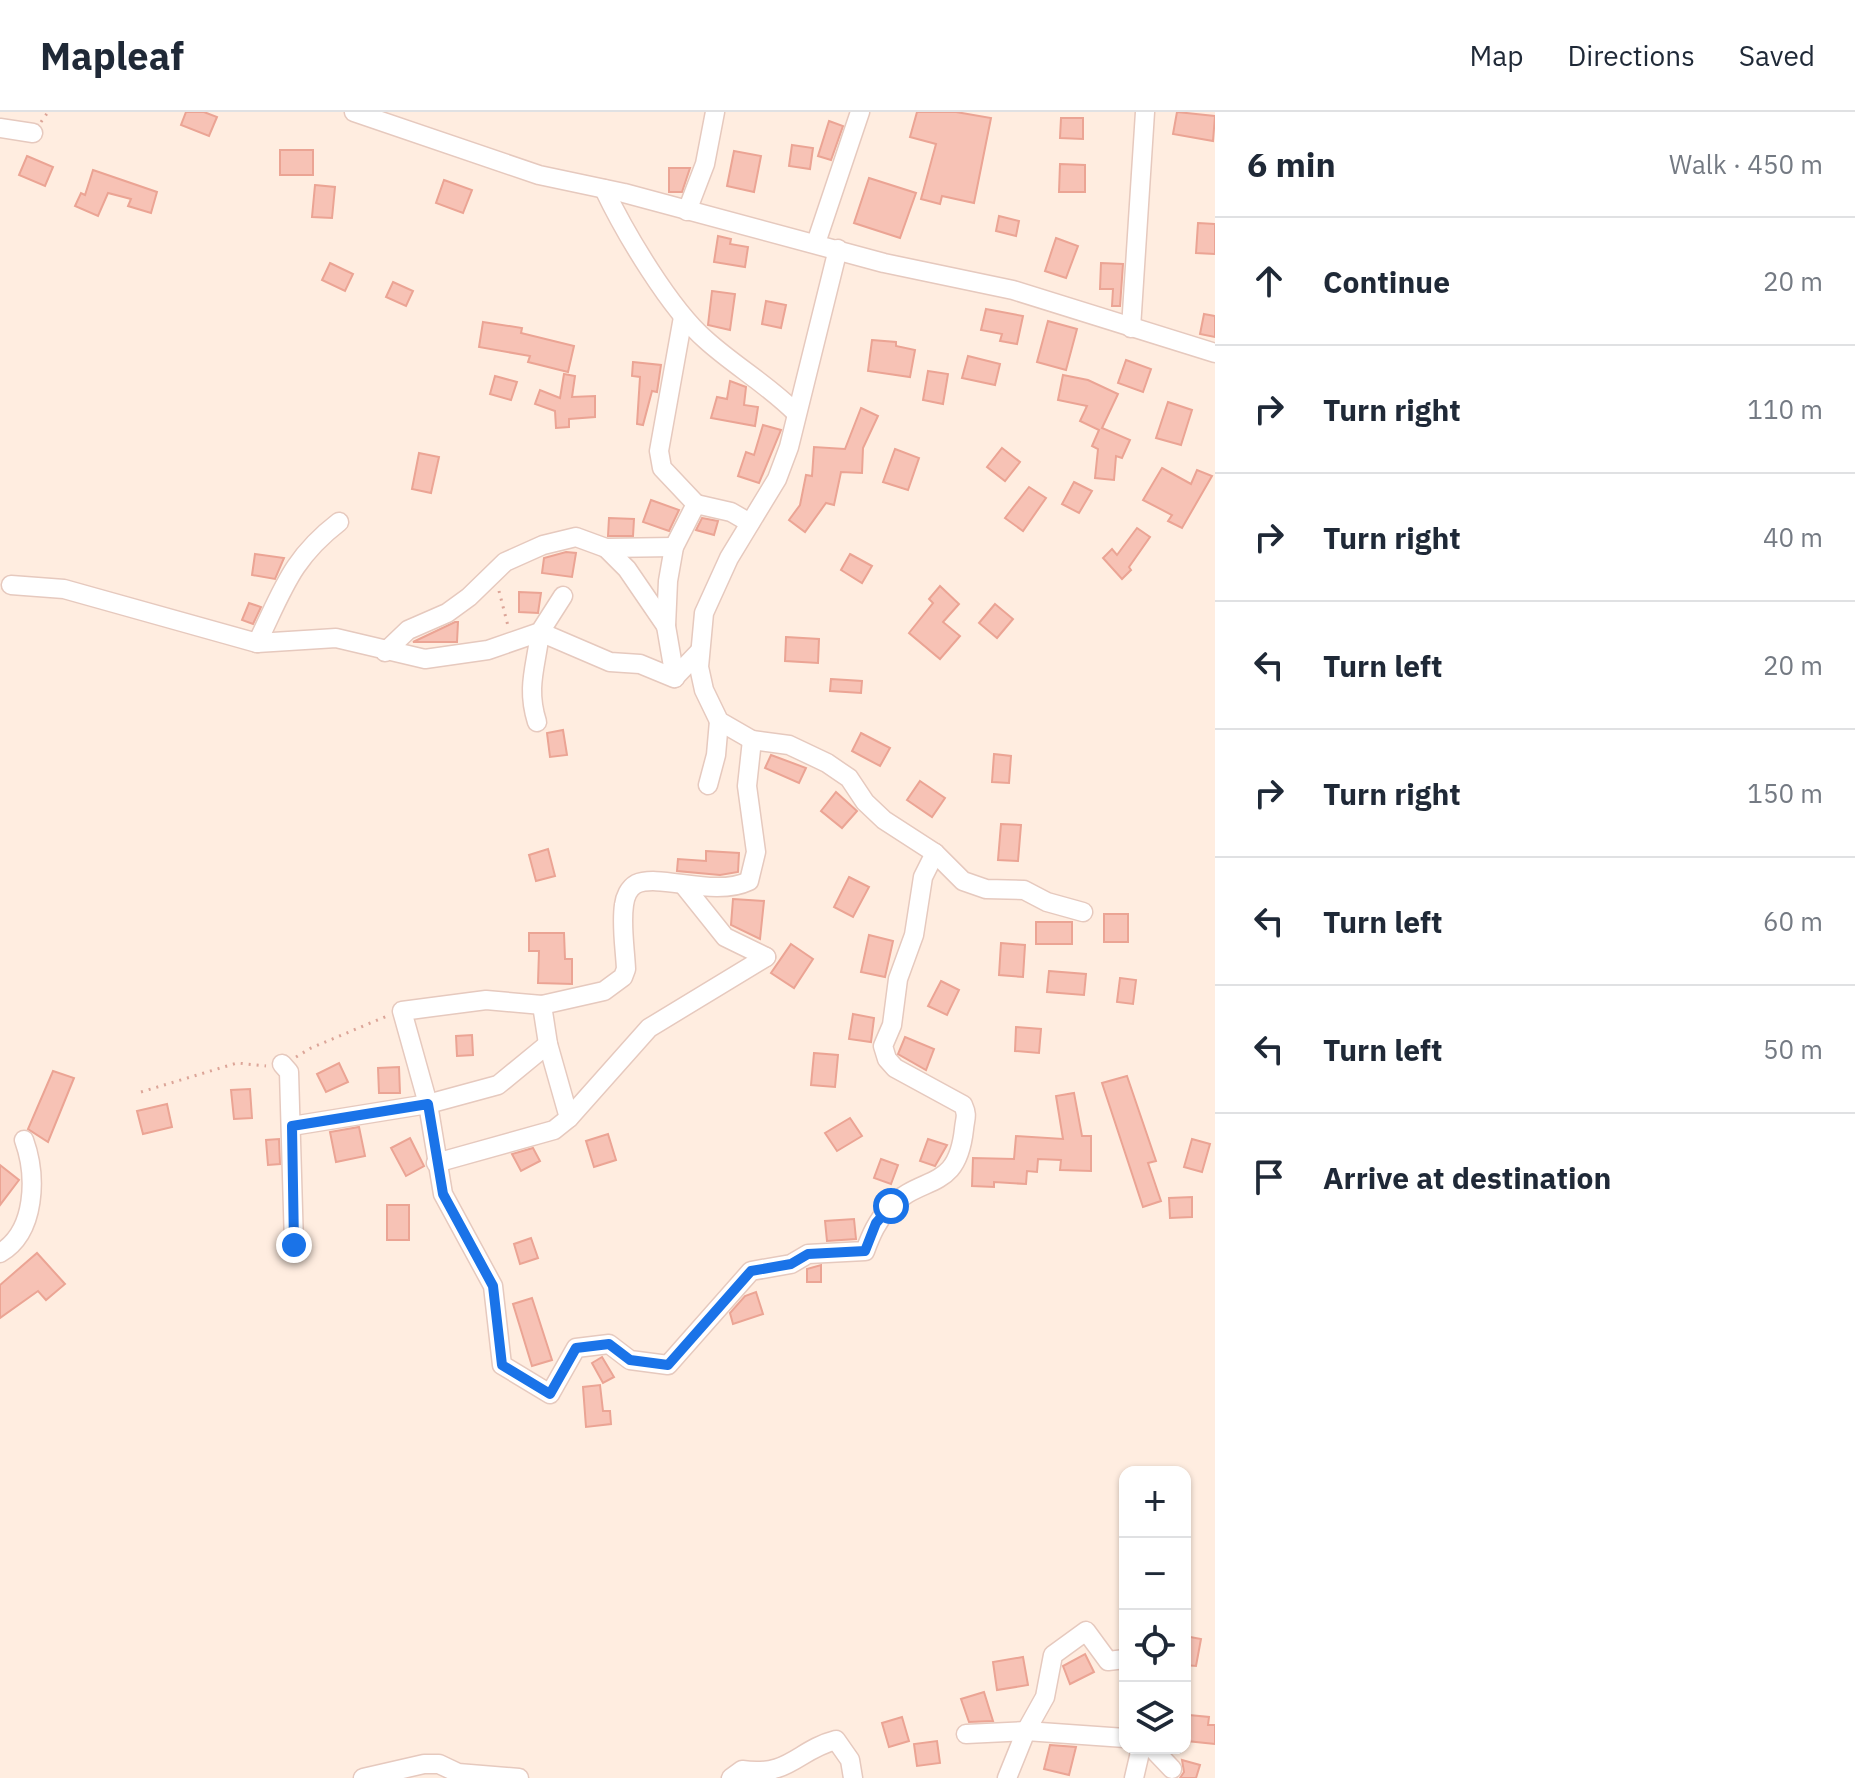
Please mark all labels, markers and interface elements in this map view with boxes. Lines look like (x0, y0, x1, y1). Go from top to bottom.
text: Mapleaf (40, 31, 184, 80)
text: Map (1469, 37, 1523, 74)
text: Directions (1567, 37, 1695, 74)
text: Saved (1739, 37, 1815, 74)
text: 6 min (1247, 142, 1336, 186)
text: Walk · 450 m (1669, 147, 1823, 181)
icon: ahead (1247, 259, 1291, 303)
text: Continue (1323, 262, 1450, 301)
text: 20 m (1763, 264, 1823, 298)
icon: right (1247, 387, 1291, 431)
text: Turn right (1323, 390, 1461, 429)
text: 110 m (1747, 392, 1823, 426)
icon: right (1247, 515, 1291, 559)
text: Turn right (1323, 518, 1461, 557)
text: 40 m (1763, 520, 1823, 554)
icon: left (1247, 643, 1291, 687)
text: Turn left (1323, 646, 1442, 685)
text: 20 m (1763, 648, 1823, 682)
icon: right (1247, 771, 1291, 815)
text: Turn right (1323, 774, 1461, 813)
text: 150 m (1747, 776, 1823, 810)
icon: left (1247, 899, 1291, 943)
text: Turn left (1323, 902, 1442, 941)
text: 60 m (1763, 904, 1823, 938)
icon: left (1247, 1027, 1291, 1071)
text: Turn left (1323, 1030, 1442, 1069)
text: 50 m (1763, 1032, 1823, 1066)
icon: arrive (1247, 1155, 1291, 1199)
text: Arrive at destination (1323, 1158, 1611, 1197)
route start (873, 1188, 909, 1224)
route end (276, 1227, 312, 1263)
map controls (1119, 1466, 1191, 1754)
button: + (1119, 1466, 1191, 1538)
button: − (1119, 1538, 1191, 1610)
button: locate (1119, 1610, 1191, 1682)
button: layers (1119, 1682, 1191, 1754)

